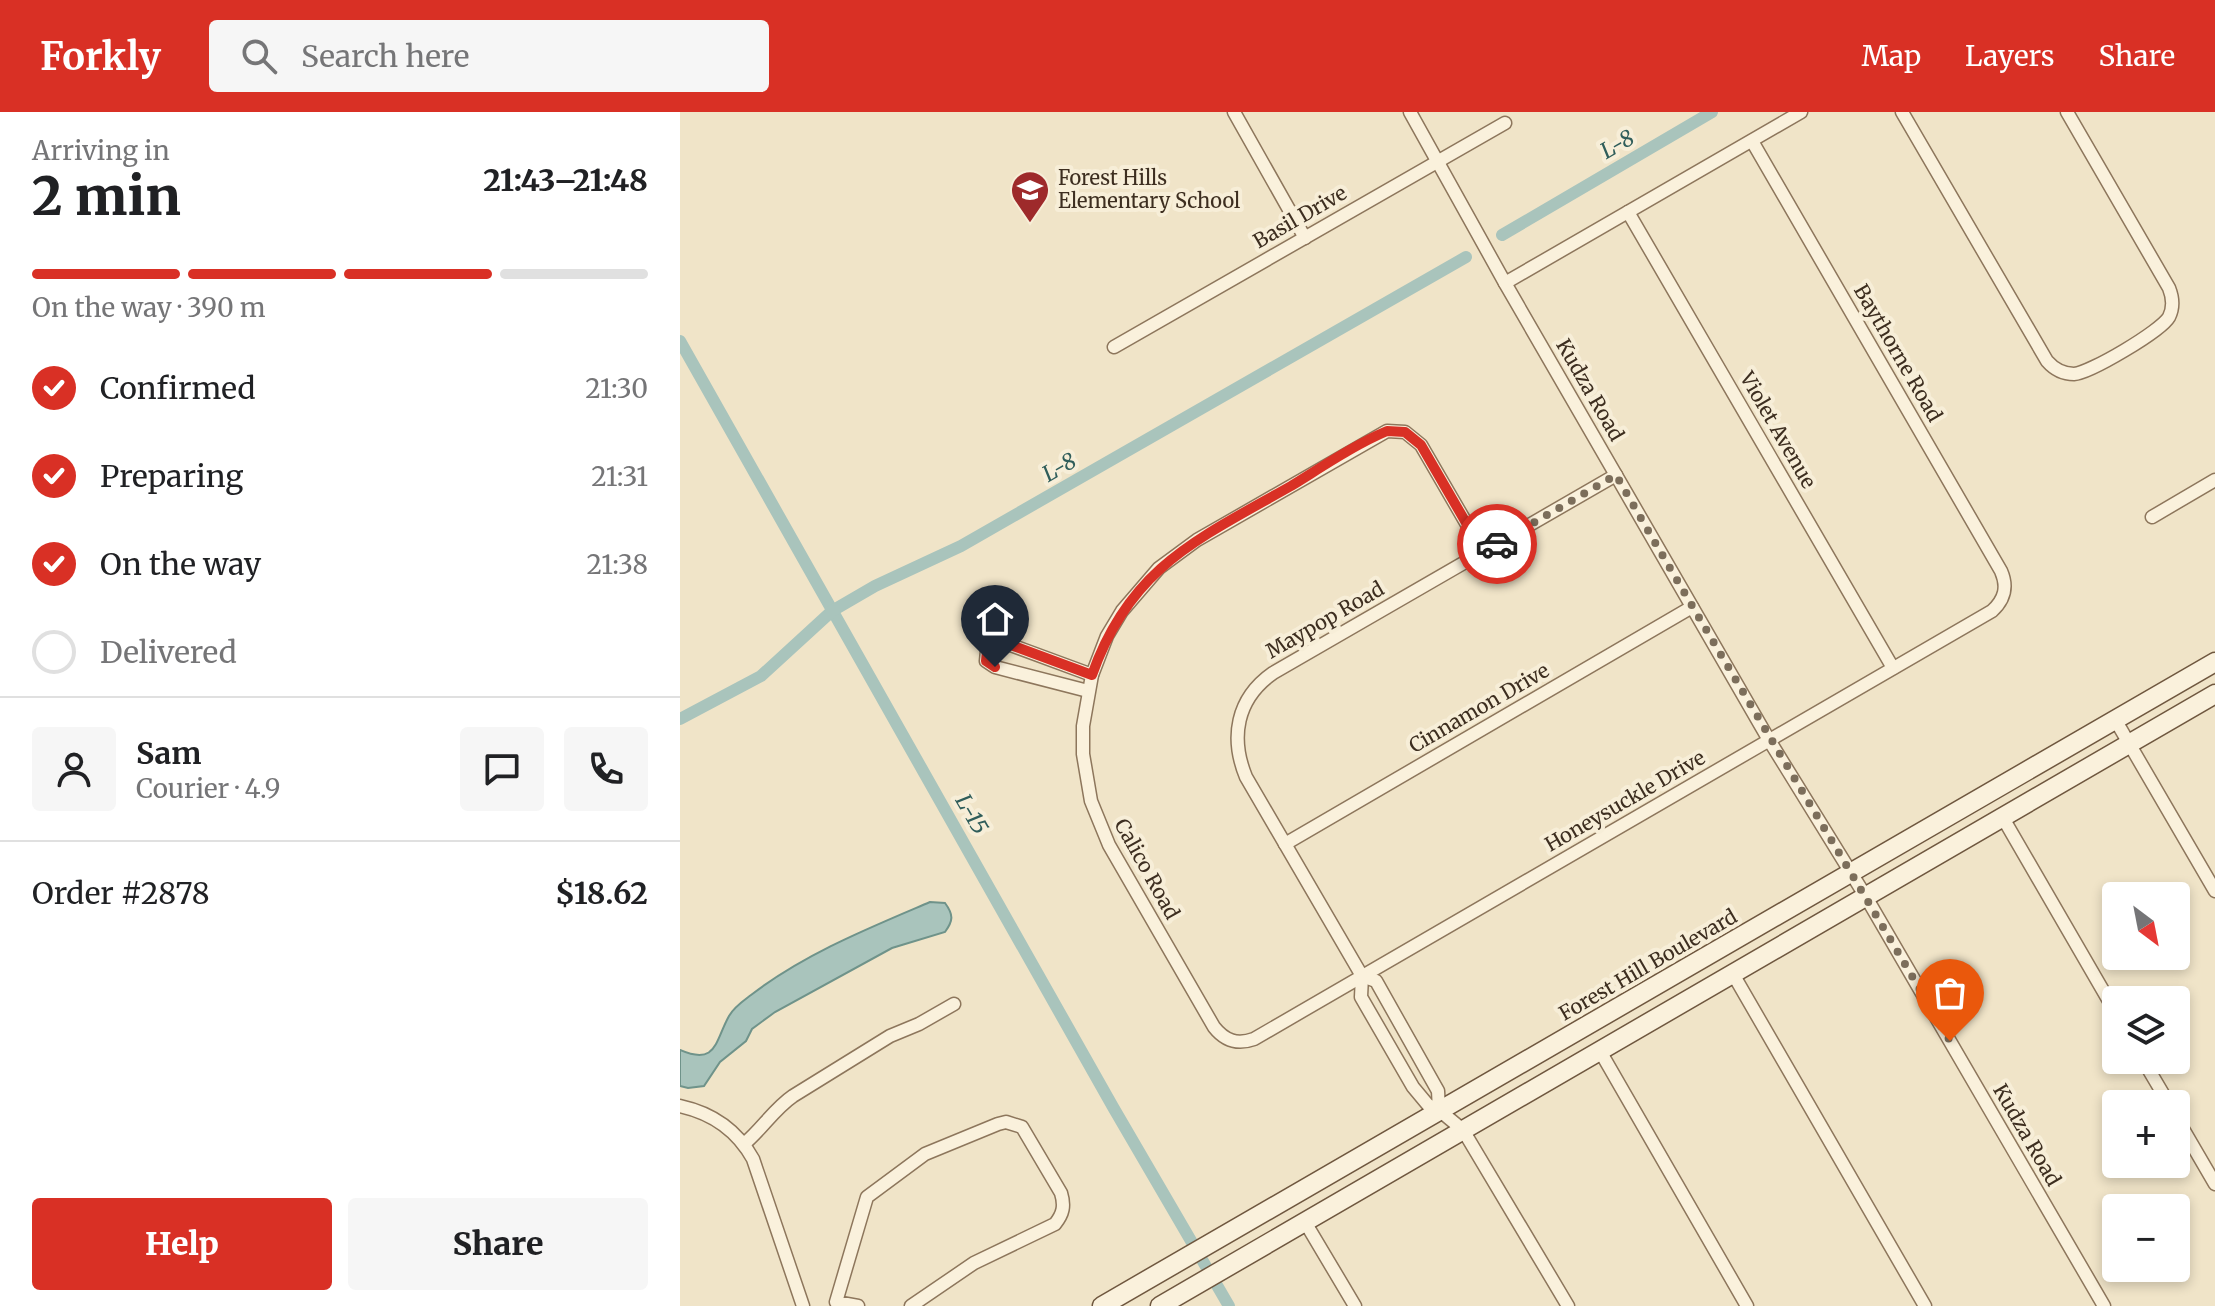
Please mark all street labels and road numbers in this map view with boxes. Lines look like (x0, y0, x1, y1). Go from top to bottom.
street label: Basil Drive (1249, 180, 1351, 253)
street label: Baythorne Road (1849, 280, 1948, 426)
street label: Kudza Road (1551, 334, 1630, 445)
street label: Violet Avenue (1735, 366, 1822, 492)
street label: Maypop Road (1261, 576, 1388, 663)
street label: Cinnamon Drive (1404, 657, 1553, 758)
street label: Honeysuckle Drive (1540, 745, 1709, 857)
street label: Calico Road (1109, 814, 1185, 924)
street label: Forest Hill Boulevard (1554, 903, 1741, 1026)
street label: Kudza Road (1988, 1079, 2067, 1190)

